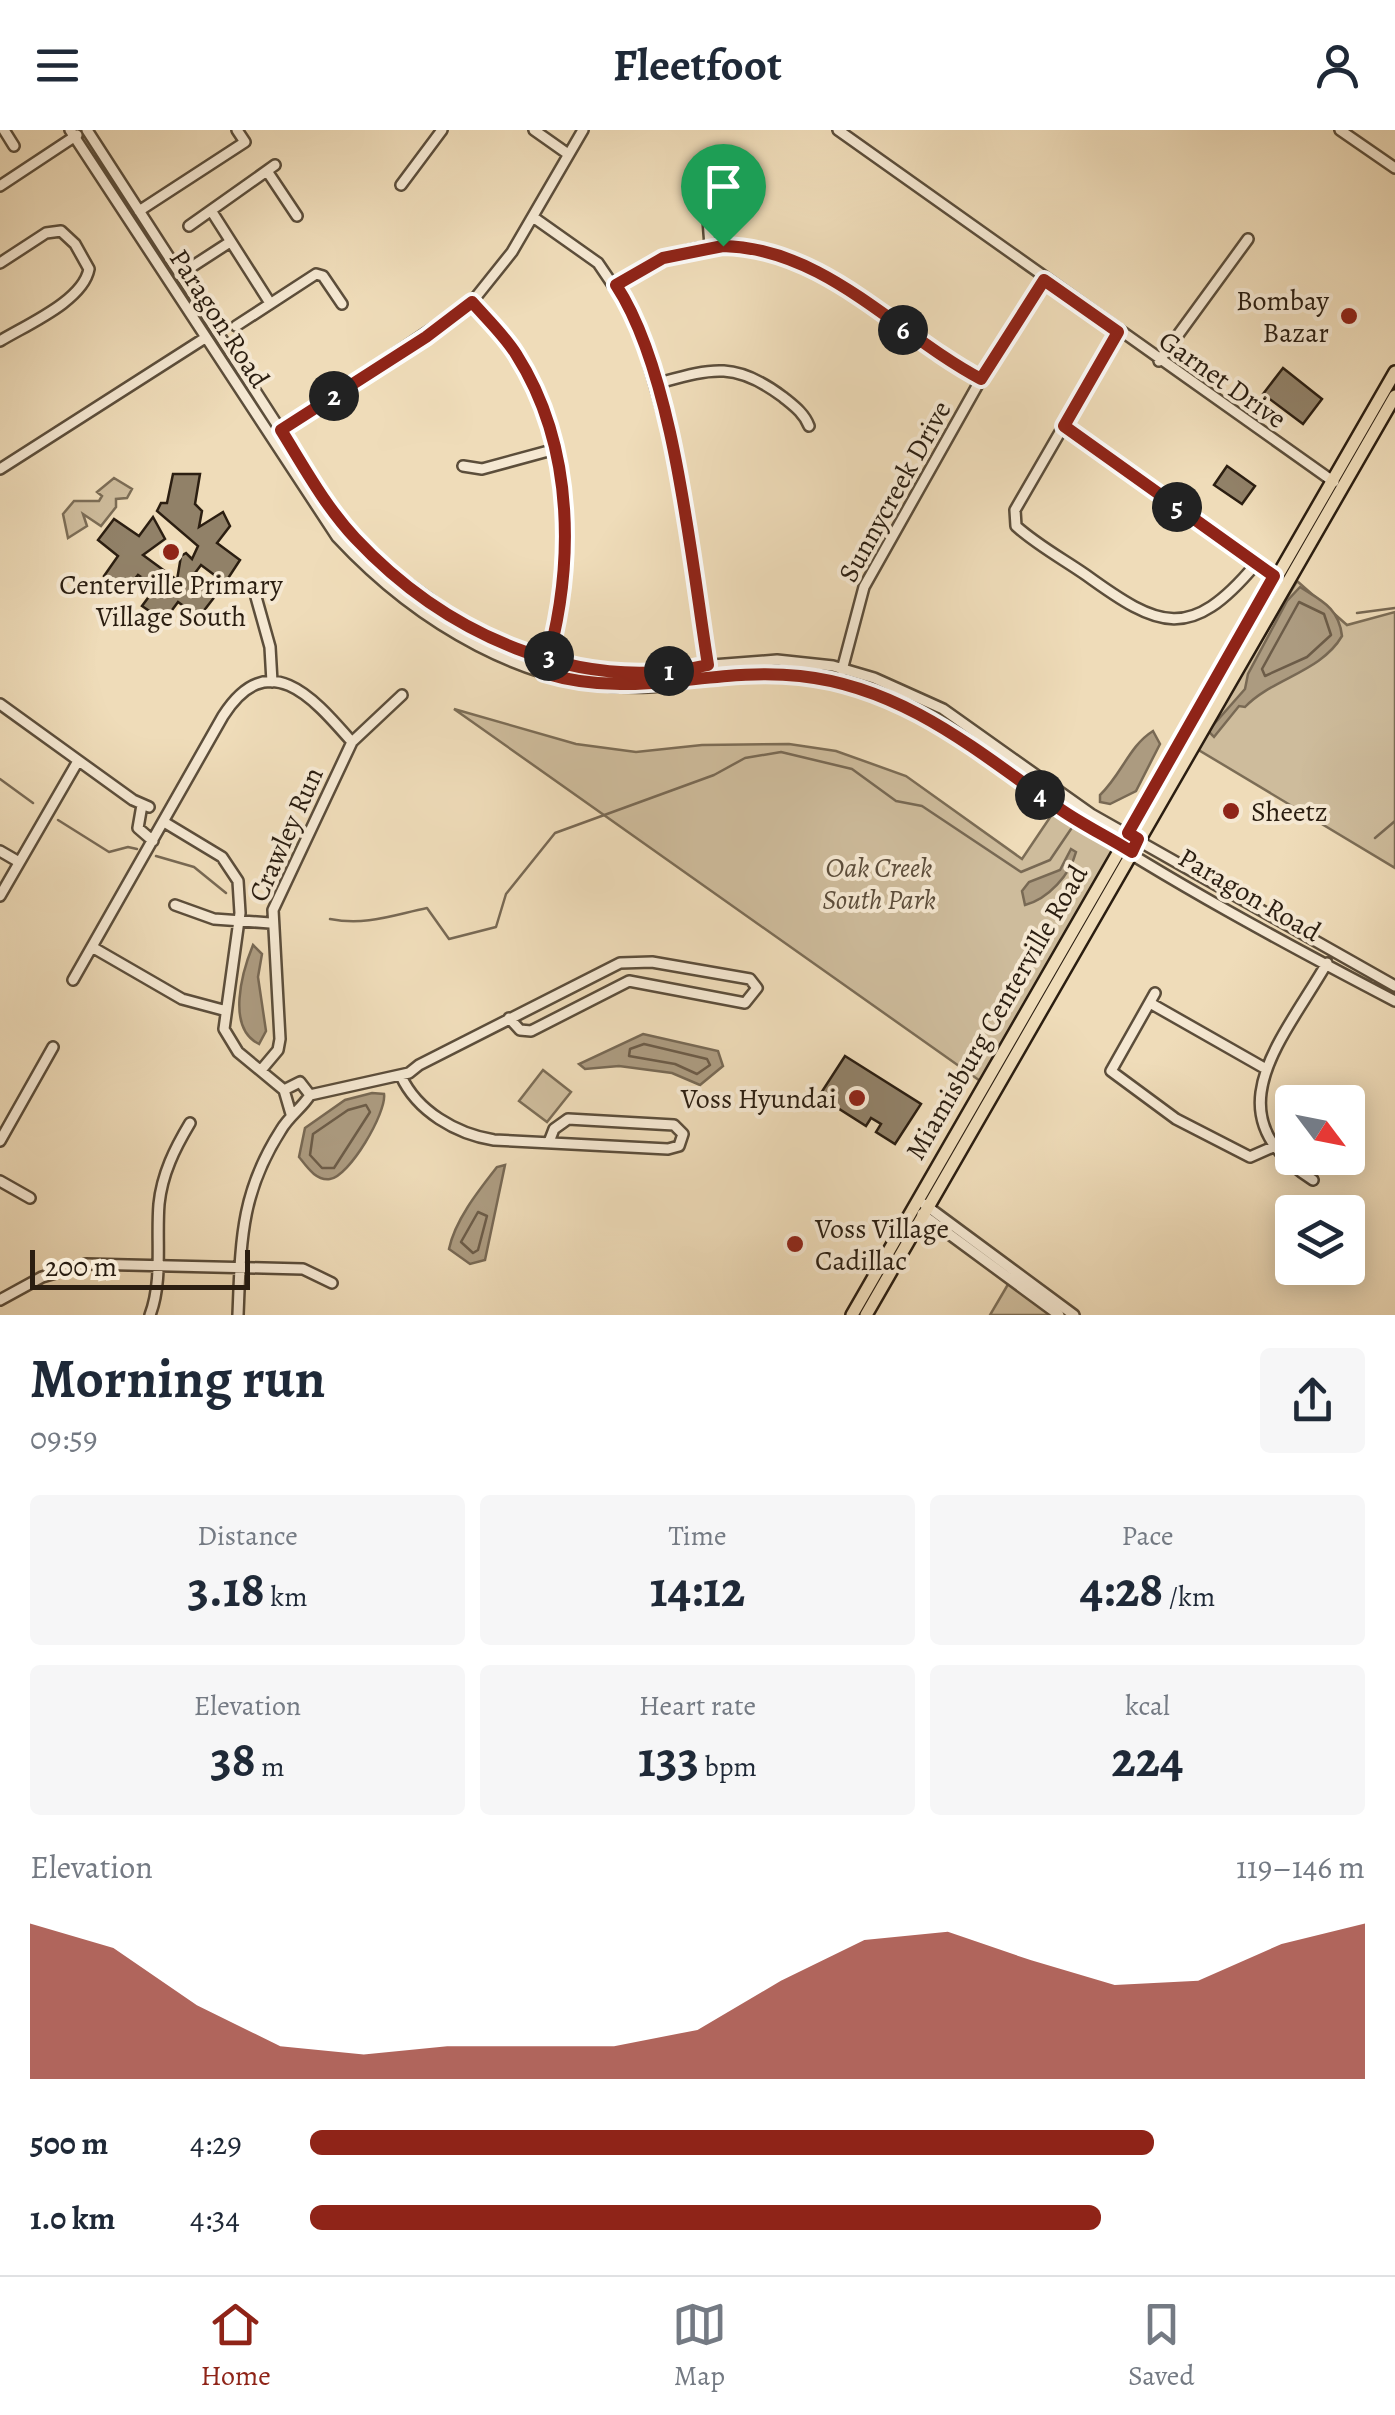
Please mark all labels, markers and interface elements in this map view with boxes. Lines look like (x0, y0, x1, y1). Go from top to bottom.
text: Fleetfoot (613, 34, 782, 96)
icon: menu (30, 38, 85, 93)
icon: person (1310, 38, 1365, 93)
pin (681, 144, 766, 247)
icon: arrive (696, 159, 751, 214)
street label: Paragon Road (160, 242, 279, 396)
place label: Bombay Bazar (1236, 282, 1330, 352)
pin: 6 (878, 305, 928, 355)
marker: Bombay Bazar (1338, 305, 1360, 327)
text: 6 (896, 311, 910, 349)
street label: Garnet Drive (1151, 322, 1294, 438)
pin: 2 (309, 371, 359, 421)
text: 2 (327, 377, 341, 415)
street label: Sunnycreek Drive (829, 394, 960, 589)
pin: 5 (1152, 482, 1202, 532)
text: 5 (1171, 488, 1183, 526)
marker: Centerville Primary Village South (160, 541, 182, 563)
place label: Centerville Primary Village South (59, 566, 283, 636)
pin: 3 (524, 631, 574, 681)
text: 3 (543, 637, 555, 675)
pin: 1 (644, 646, 694, 696)
text: 1 (664, 652, 674, 690)
street label: Crawley Run (239, 761, 333, 908)
pin: 4 (1015, 770, 1065, 820)
text: 4 (1033, 776, 1047, 814)
place label: Sheetz (1251, 793, 1328, 831)
marker: Sheetz (1220, 800, 1242, 822)
street label: Paragon Road (1171, 839, 1328, 951)
park label: Oak Creek South Park (822, 849, 936, 919)
street label: Miamisburg Centerville Road (897, 857, 1097, 1167)
place label: Voss Hyundai (680, 1080, 837, 1118)
north arrow (1275, 1085, 1365, 1175)
map controls (1275, 1085, 1365, 1285)
marker: Voss Hyundai (846, 1087, 868, 1109)
button: layers (1275, 1195, 1365, 1285)
place label: Voss Village Cadillac (814, 1210, 949, 1280)
marker: Voss Village Cadillac (784, 1233, 806, 1255)
scale bar (30, 1245, 250, 1290)
text: 200 m (45, 1248, 117, 1286)
text: Morning run (30, 1341, 325, 1416)
button: share (1260, 1348, 1365, 1453)
text: 09:59 (30, 1416, 98, 1460)
text: Distance (197, 1517, 298, 1555)
text: Time (668, 1517, 727, 1555)
text: Pace (1122, 1517, 1173, 1555)
text: 3.18 (188, 1555, 265, 1623)
text: 14:12 (650, 1555, 745, 1623)
text: 4:28 (1080, 1555, 1163, 1623)
text: km (265, 1578, 307, 1616)
text: /km (1163, 1578, 1215, 1616)
text: Elevation (194, 1687, 301, 1725)
text: Heart rate (639, 1687, 756, 1725)
text: kcal (1125, 1687, 1170, 1725)
text: 38 (210, 1725, 256, 1793)
text: 133 (638, 1725, 699, 1793)
text: 224 (1112, 1725, 1183, 1793)
text: m (256, 1748, 285, 1786)
text: bpm (699, 1748, 757, 1786)
text: Elevation (30, 1845, 153, 1889)
text: 119–146 m (1236, 1845, 1365, 1889)
text: 500 m (30, 2121, 108, 2165)
text: 4:29 (190, 2121, 242, 2165)
text: 1.0 km (30, 2196, 115, 2240)
text: 4:34 (190, 2196, 240, 2240)
tab: Home (201, 2297, 271, 2395)
tab: Map (672, 2297, 727, 2395)
tab: Saved (1128, 2297, 1194, 2395)

